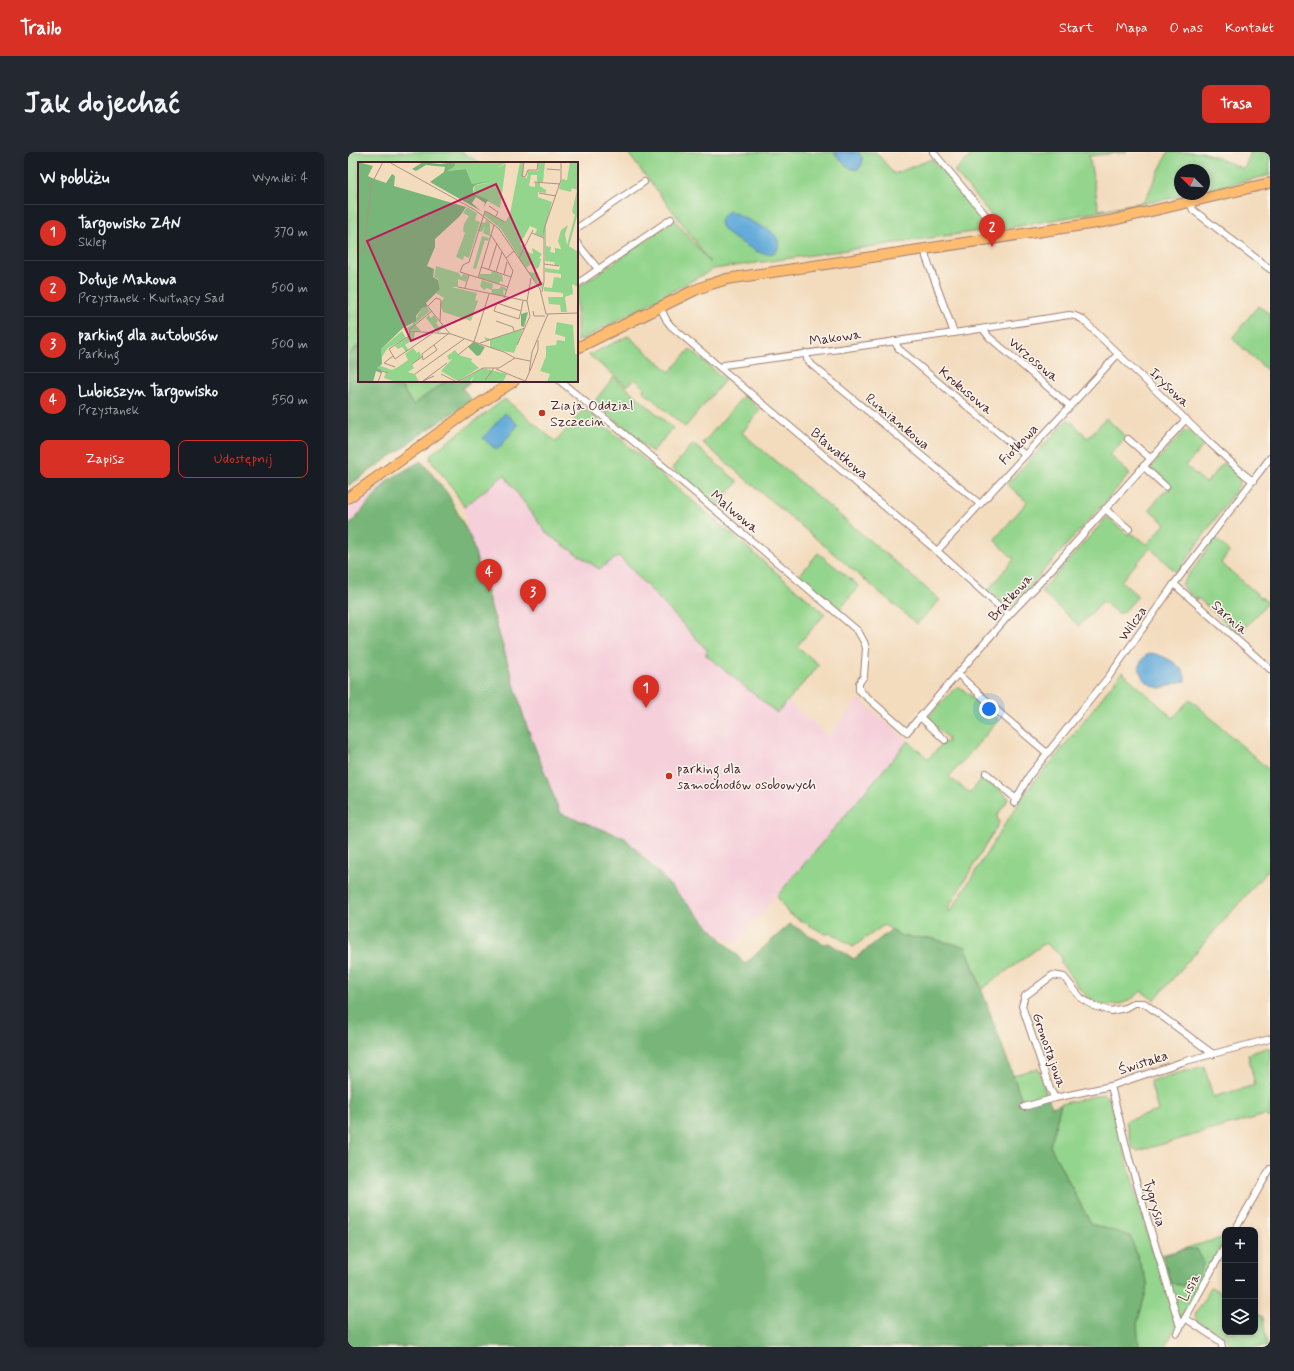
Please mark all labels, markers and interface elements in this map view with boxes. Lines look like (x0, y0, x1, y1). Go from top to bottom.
text: Trailo (20, 16, 62, 41)
text: Start (1059, 19, 1094, 37)
text: Mapa (1116, 19, 1148, 37)
text: O nas (1170, 19, 1203, 37)
text: Kontakt (1225, 19, 1274, 37)
button: Trasa (1202, 85, 1270, 123)
text: Jak dojechać (24, 86, 180, 123)
inset map (358, 162, 578, 382)
north arrow (1174, 164, 1210, 200)
text: W pobliżu (40, 167, 109, 189)
text: Wyniki: 4 (252, 170, 308, 187)
text: Targowisko ZAN (78, 214, 181, 234)
pin: 2 (979, 214, 1005, 247)
text: 1 (50, 224, 56, 241)
text: 370 m (274, 224, 308, 241)
text: Sklep (78, 234, 107, 251)
text: Dołuje Makowa (78, 270, 177, 290)
text: 2 (50, 280, 56, 297)
text: 500 m (271, 280, 308, 297)
text: Przystanek · Kwitnący Sad (78, 290, 224, 307)
street label: Makowa (808, 325, 863, 351)
text: parking dla autobusów (78, 326, 218, 346)
street label: Wrzosowa (1004, 333, 1063, 386)
text: 3 (50, 336, 56, 353)
text: 500 m (271, 336, 308, 353)
text: Parking (78, 346, 120, 363)
street label: Krokusowa (935, 363, 997, 419)
street label: Irysowa (1145, 364, 1194, 412)
text: Lubieszyn Targowisko (78, 382, 218, 402)
street label: Rumiankowa (861, 389, 934, 454)
text: 4 (49, 392, 57, 409)
text: 550 m (272, 392, 308, 409)
place label: Ziaja Oddzial Szczecin (550, 397, 633, 431)
text: Przystanek (78, 402, 139, 419)
marker: Ziaja Oddzial Szczecin (537, 408, 547, 418)
street label: Fiołkowa (995, 420, 1042, 469)
street label: Bławatkowa (806, 424, 872, 483)
button: Zapisz (40, 440, 170, 478)
button: Udostępnij (178, 440, 308, 478)
street label: Malwowa (706, 486, 763, 538)
pin: 4 (476, 559, 502, 592)
street label: Bratkowa (985, 570, 1037, 625)
pin: 3 (520, 579, 546, 612)
street label: Sarnia (1207, 597, 1252, 639)
street label: Wilcza (1114, 602, 1151, 645)
pin: 1 (633, 675, 659, 708)
your location (979, 699, 999, 719)
place label: parking dla samochodów osobowych (677, 760, 816, 794)
marker: parking dla samochodów osobowych (664, 771, 674, 781)
street label: Gronostajowa (1028, 1011, 1070, 1091)
street label: Świstaka (1116, 1046, 1171, 1079)
street label: Tygrysia (1137, 1178, 1170, 1230)
map controls (1222, 1227, 1258, 1335)
button: + (1222, 1227, 1258, 1263)
button: − (1222, 1263, 1258, 1299)
street label: Lisia (1175, 1270, 1205, 1305)
button: layers (1222, 1299, 1258, 1335)

